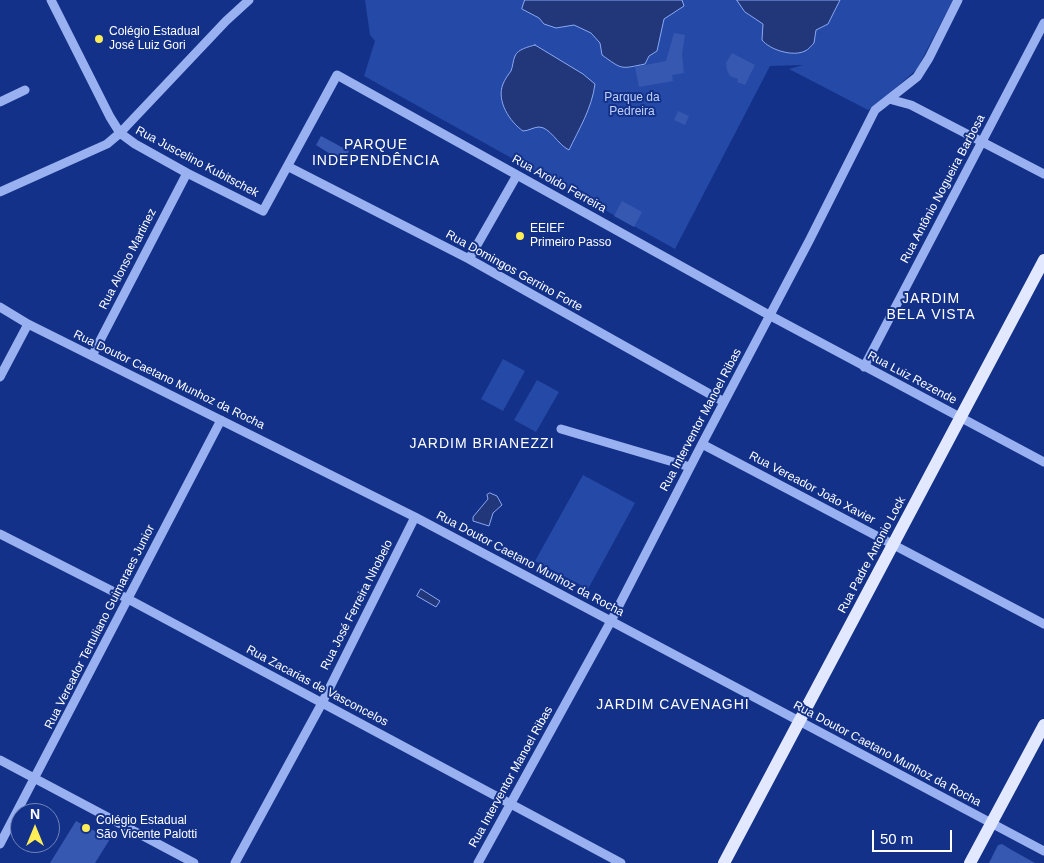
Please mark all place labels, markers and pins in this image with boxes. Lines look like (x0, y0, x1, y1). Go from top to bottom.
place label: Colégio Estadual José Luiz Gori (109, 25, 200, 53)
marker: Colégio Estadual José Luiz Gori (93, 33, 105, 45)
place label: EEIEF Primeiro Passo (530, 222, 611, 250)
marker: EEIEF Primeiro Passo (514, 230, 526, 242)
place label: Colégio Estadual São Vicente Palotti (96, 814, 197, 842)
marker: Colégio Estadual São Vicente Palotti (80, 822, 92, 834)

